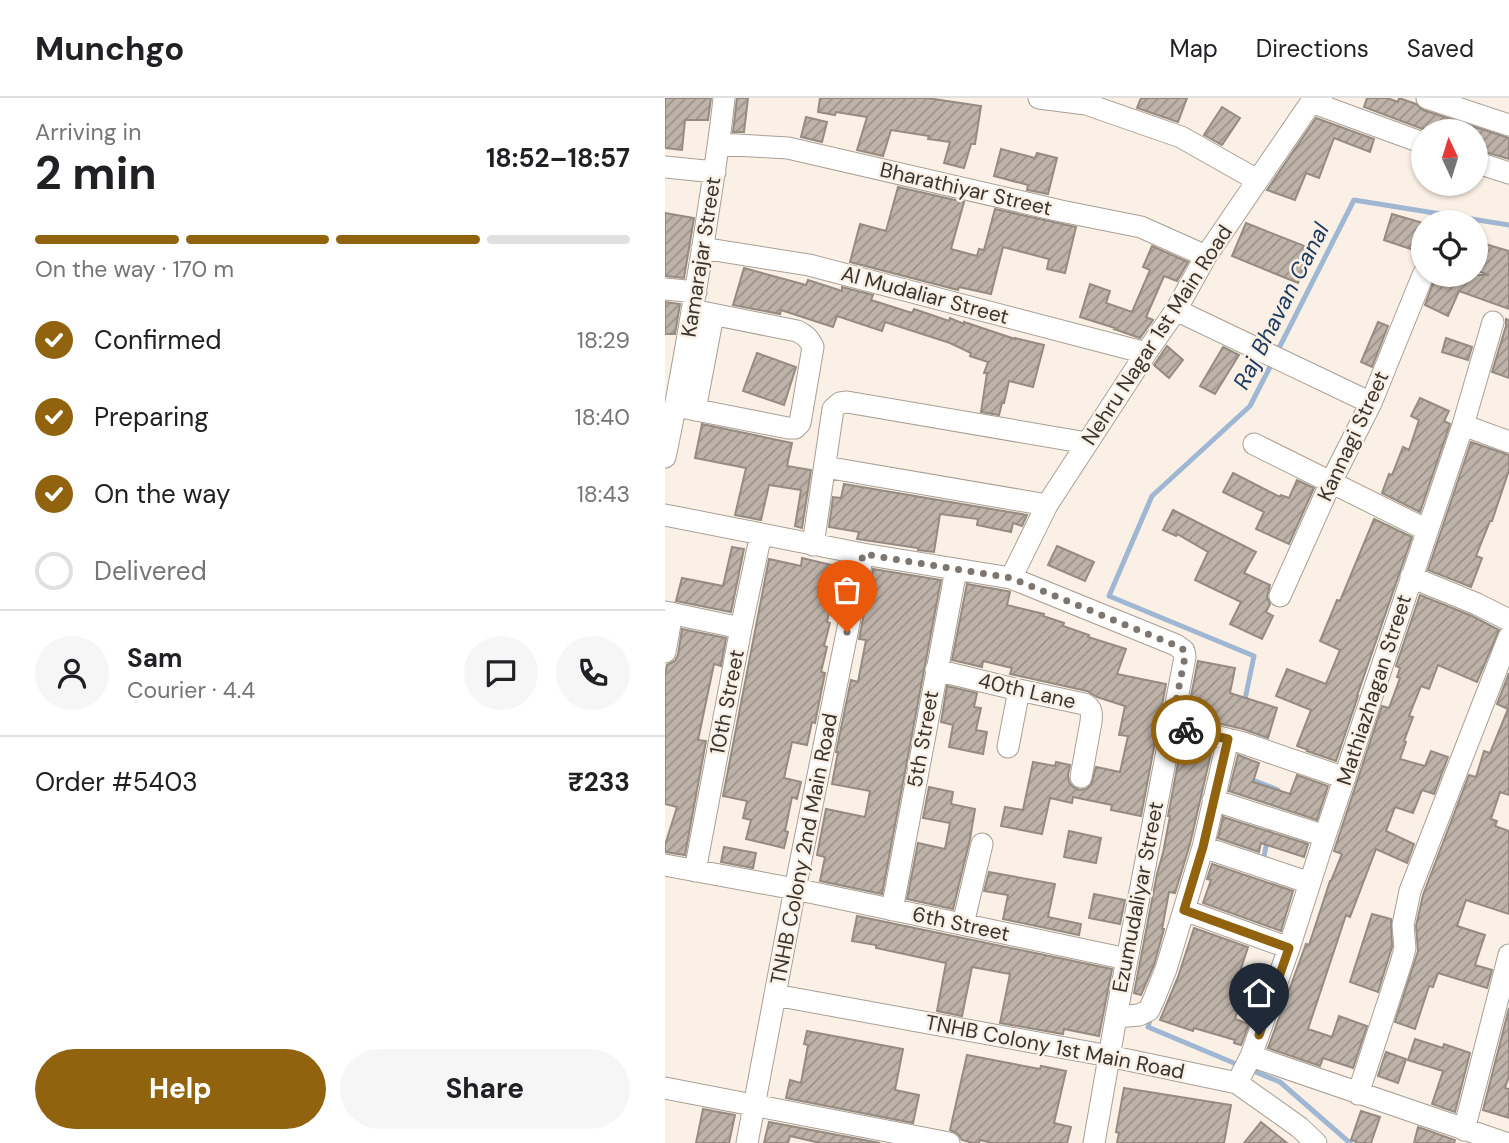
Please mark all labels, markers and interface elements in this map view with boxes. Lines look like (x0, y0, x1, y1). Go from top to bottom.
text: Munchgo (35, 27, 185, 70)
text: Map (1170, 33, 1218, 64)
text: Directions (1256, 33, 1369, 64)
text: Saved (1407, 33, 1474, 64)
text: Arriving in (35, 117, 141, 147)
north arrow (1411, 119, 1487, 196)
map controls (1411, 119, 1488, 287)
text: 18:52–18:57 (486, 141, 630, 175)
text: 2 min (35, 143, 157, 203)
street label: Bharathiyar Street (877, 156, 1055, 222)
street label: Kamarajar Street (675, 175, 727, 339)
button: locate (1411, 210, 1488, 287)
water label: Raj Bhavan Canal (1226, 217, 1336, 394)
street label: Nehru Nagar 1st Main Road (1075, 219, 1239, 451)
text: On the way · 170 m (35, 254, 234, 284)
street label: Al Mudaliar Street (838, 259, 1012, 331)
icon: check (35, 321, 73, 359)
text: Confirmed (94, 323, 221, 357)
text: 18:29 (577, 325, 630, 355)
street label: Kannagi Street (1311, 366, 1395, 506)
icon: check (35, 398, 73, 436)
text: Preparing (94, 400, 209, 434)
text: 18:40 (575, 402, 630, 432)
icon: check (35, 475, 73, 513)
text: On the way (94, 477, 230, 511)
text: 18:43 (577, 479, 630, 509)
text: Delivered (94, 554, 207, 588)
pin (817, 560, 877, 632)
icon: bag (828, 571, 866, 609)
street label: Mathiazhagan Street (1330, 591, 1418, 789)
button: person (35, 636, 109, 710)
button: chat (464, 636, 538, 710)
button: phone (556, 636, 630, 710)
text: Sam (127, 641, 182, 675)
street label: 10th Street (703, 647, 751, 757)
street label: 40th Lane (975, 666, 1079, 716)
text: Courier · 4.4 (127, 675, 255, 705)
street label: 5th Street (901, 688, 945, 790)
courier (1151, 695, 1221, 765)
street label: TNHB Colony 2nd Main Road (764, 711, 844, 987)
icon: bike (1167, 711, 1205, 749)
text: Order #5403 (35, 765, 198, 799)
text: ₹233 (568, 765, 630, 799)
street label: Ezumudaliyar Street (1106, 799, 1170, 995)
street label: 6th Street (910, 900, 1012, 948)
pin (1229, 963, 1289, 1035)
icon: home (1240, 974, 1278, 1012)
street label: TNHB Colony 1st Main Road (923, 1008, 1187, 1086)
button: Help (35, 1049, 326, 1129)
button: Share (340, 1049, 630, 1129)

